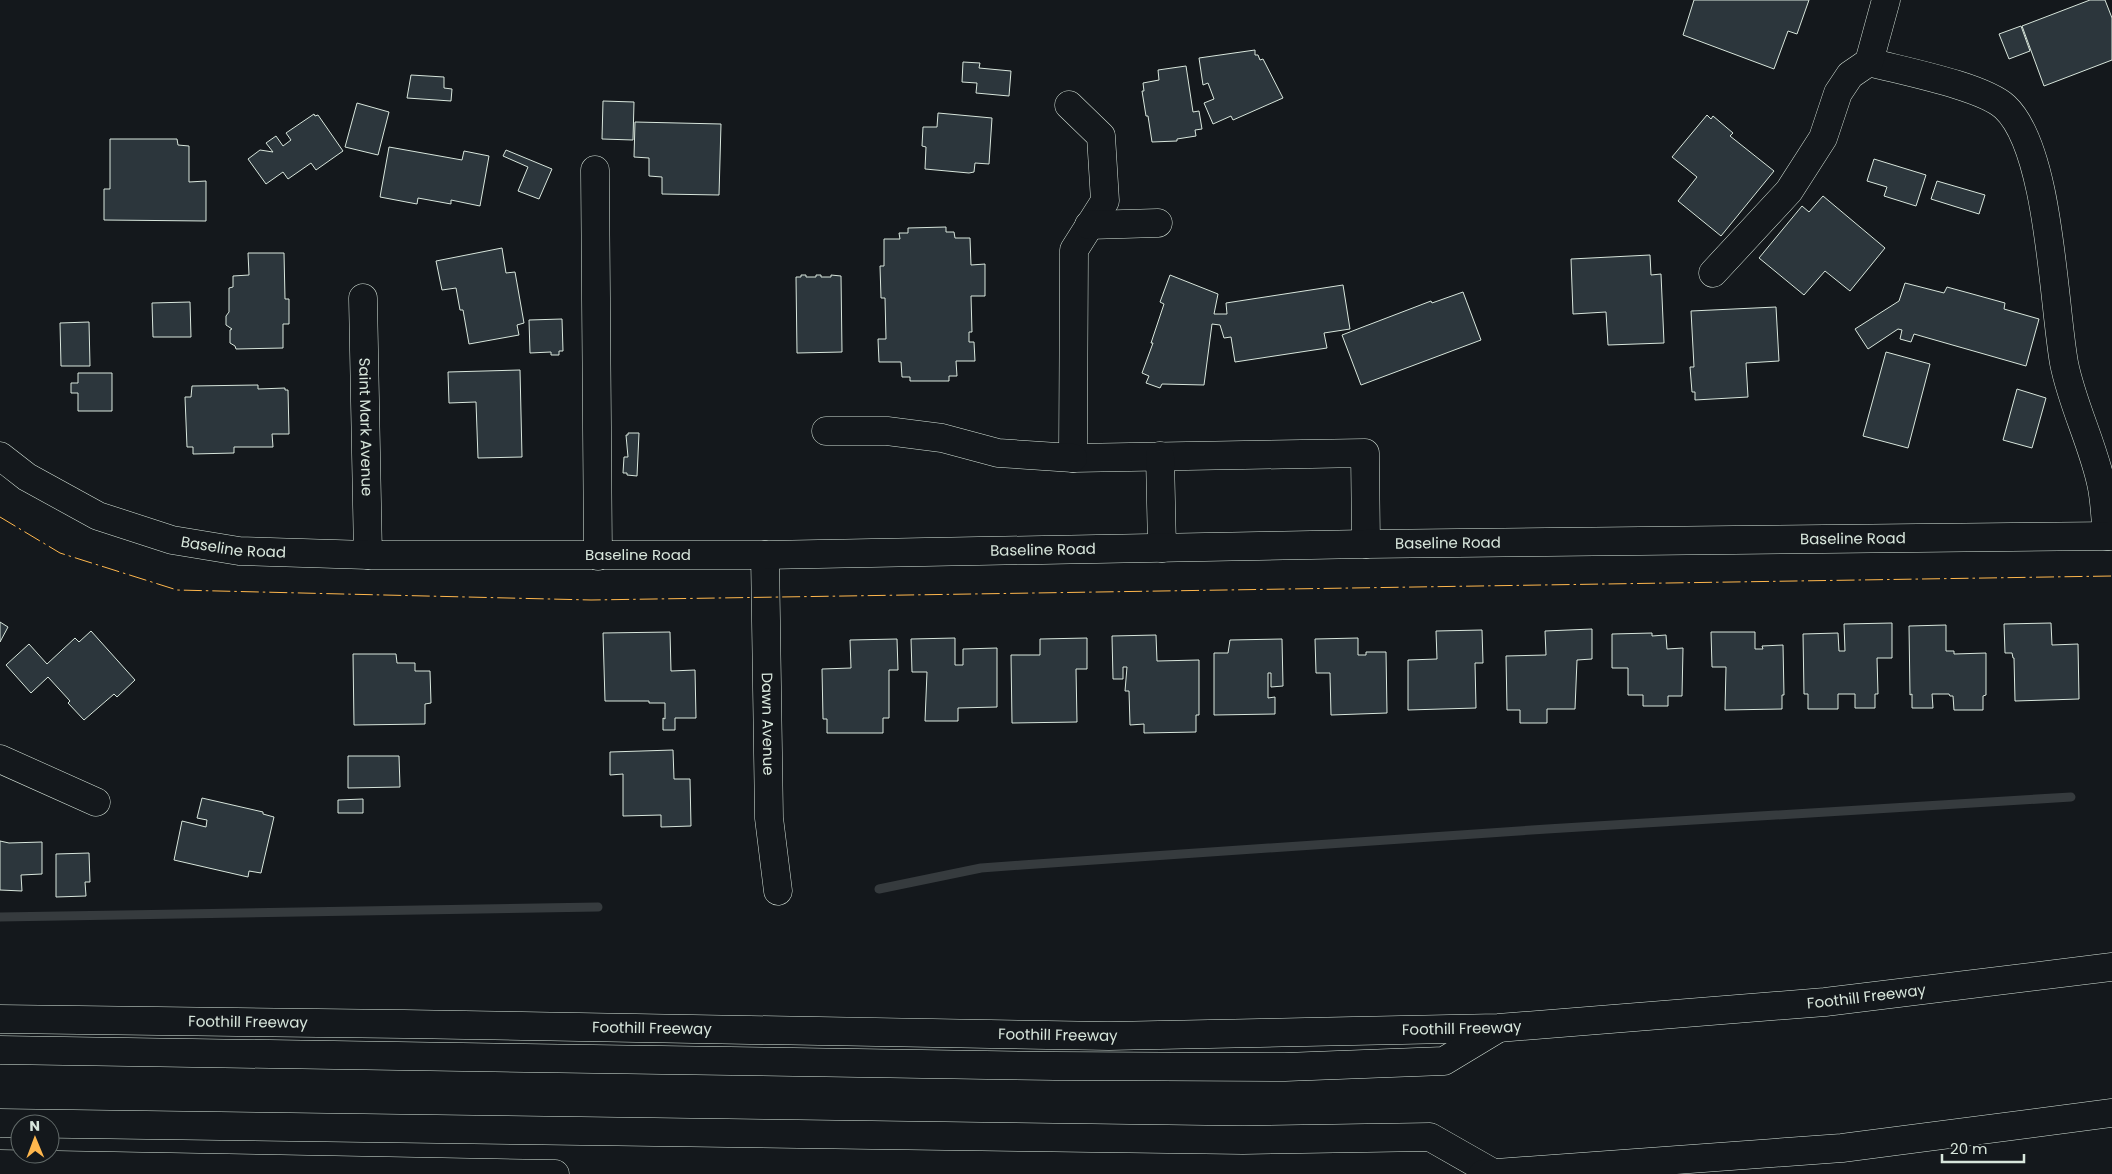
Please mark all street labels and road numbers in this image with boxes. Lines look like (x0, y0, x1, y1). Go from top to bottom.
street label: Saint Mark Avenue (354, 357, 378, 496)
street label: Baseline Road (1800, 527, 1906, 549)
street label: Baseline Road (179, 531, 286, 562)
street label: Baseline Road (1395, 532, 1501, 554)
street label: Baseline Road (990, 538, 1096, 561)
street label: Baseline Road (585, 544, 691, 565)
street label: Dawn Avenue (757, 672, 779, 776)
street label: Foothill Freeway (1806, 979, 1928, 1013)
street label: Foothill Freeway (188, 1010, 309, 1033)
street label: Foothill Freeway (1402, 1015, 1523, 1040)
street label: Foothill Freeway (592, 1016, 713, 1039)
street label: Foothill Freeway (998, 1023, 1118, 1046)

